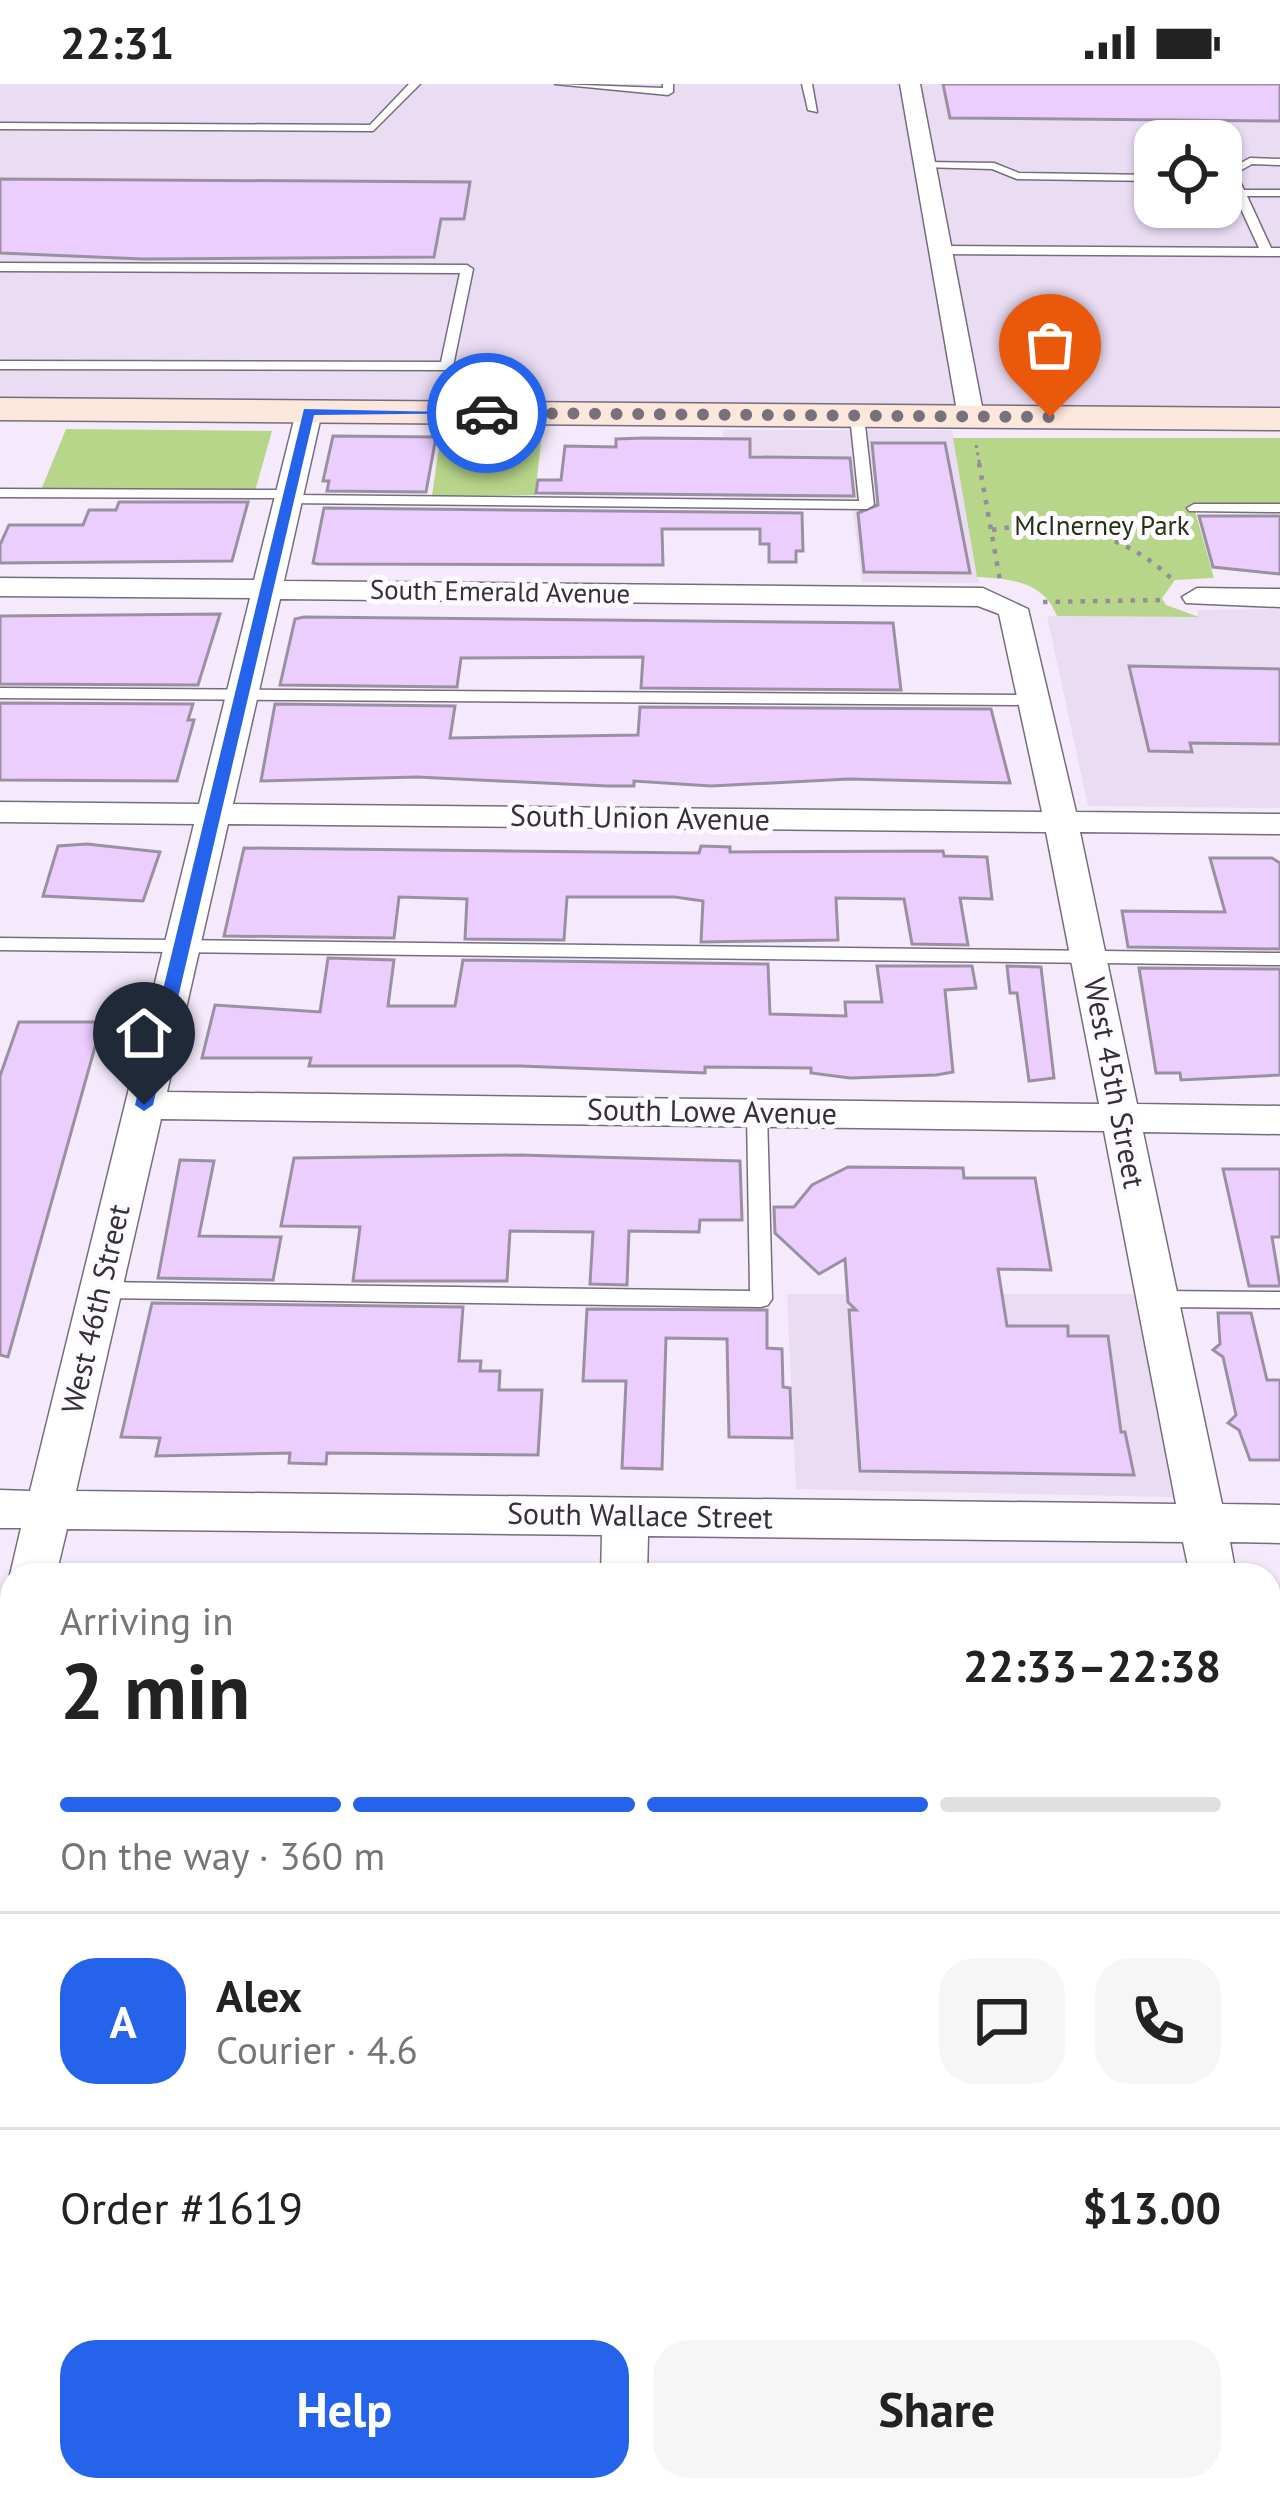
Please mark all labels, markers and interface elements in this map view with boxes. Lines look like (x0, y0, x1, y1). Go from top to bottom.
text: 22:31 (60, 13, 174, 71)
map controls (1134, 120, 1242, 228)
button: locate (1134, 120, 1242, 228)
pin (999, 294, 1101, 417)
icon: bag (1017, 312, 1083, 378)
courier (427, 353, 547, 473)
icon: car (454, 380, 520, 446)
park label: McInerney Park (1014, 508, 1190, 542)
street label: South Emerald Avenue (370, 572, 630, 610)
street label: South Union Avenue (510, 795, 770, 838)
street label: West 45th Street (1076, 974, 1155, 1191)
pin (93, 982, 195, 1105)
icon: home (111, 1000, 177, 1066)
street label: South Lowe Avenue (587, 1089, 837, 1132)
street label: West 46th Street (52, 1200, 138, 1417)
street label: South Wallace Street (507, 1493, 773, 1536)
text: Arriving in (60, 1595, 234, 1646)
text: 22:33–22:38 (963, 1636, 1221, 1694)
text: 2 min (60, 1640, 250, 1741)
text: On the way · 360 m (60, 1830, 385, 1881)
button: chat (939, 1958, 1065, 2084)
button: phone (1095, 1958, 1221, 2084)
text: Alex (216, 1966, 302, 2024)
text: A (109, 1992, 137, 2050)
text: Courier · 4.6 (216, 2024, 418, 2075)
text: Order #1619 (60, 2178, 303, 2236)
text: $13.00 (1082, 2178, 1221, 2236)
button: Help (60, 2340, 629, 2478)
button: Share (653, 2340, 1221, 2478)

